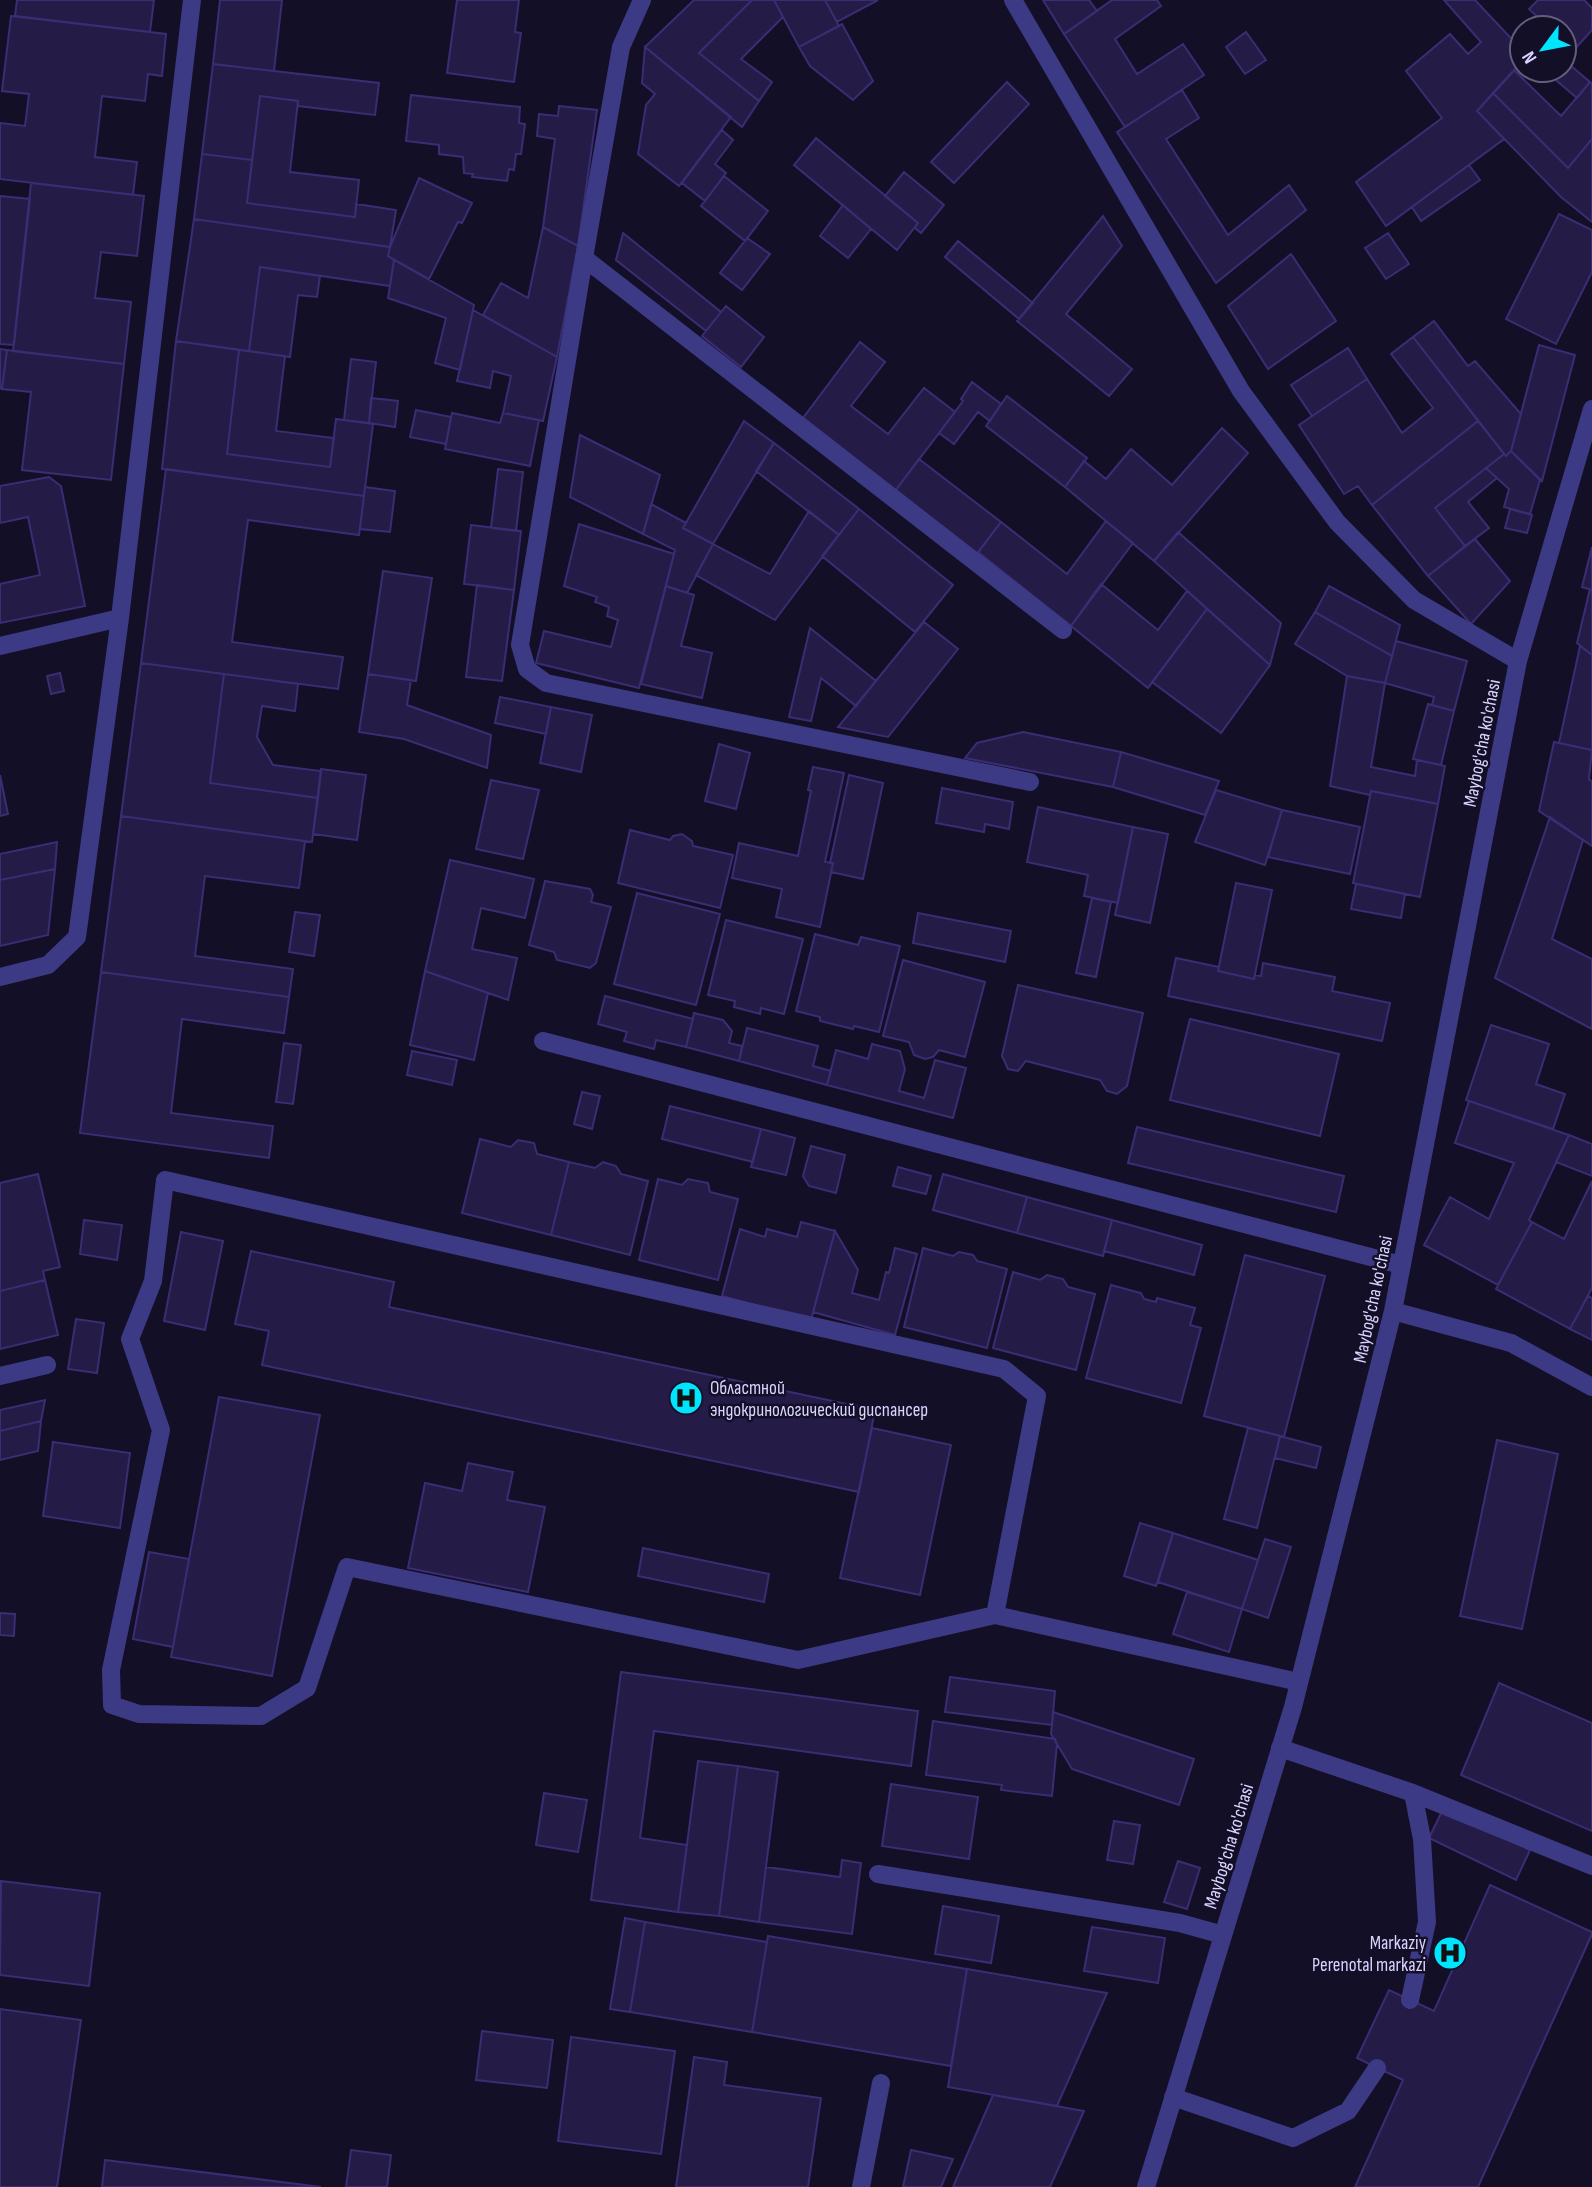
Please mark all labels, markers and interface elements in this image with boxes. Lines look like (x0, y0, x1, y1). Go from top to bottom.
north arrow (1508, 14, 1578, 84)
text: N (1517, 47, 1542, 68)
street label: Maybog'cha ko'chasi (1459, 678, 1506, 809)
street label: Maybog'cha ko'chasi (1349, 1234, 1398, 1365)
place label: Областной эндокринологический диспансер (710, 1377, 928, 1422)
hospital icon: Областной эндокринологический диспансер (667, 1379, 705, 1417)
street label: Maybog'cha ko'chasi (1200, 1781, 1259, 1912)
place label: Markaziy Perenotal markazi (1312, 1932, 1427, 1977)
hospital icon: Markaziy Perenotal markazi (1431, 1934, 1469, 1972)

